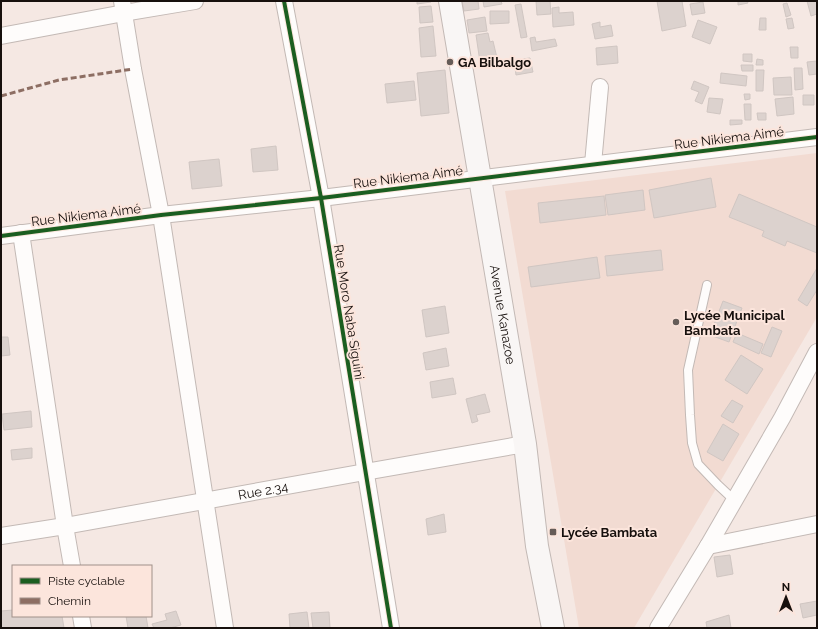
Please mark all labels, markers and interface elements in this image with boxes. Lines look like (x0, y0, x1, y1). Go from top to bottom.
place label: GA Bilbalgo (458, 55, 531, 70)
marker: GA Bilbalgo (445, 57, 455, 67)
street label: Rue Nikiema Aimé (673, 124, 785, 152)
street label: Rue Nikiema Aimé (352, 163, 464, 191)
street label: Rue Nikiema Aimé (30, 201, 142, 229)
street label: Rue Moro Naba Siguini (331, 243, 367, 381)
street label: Avenue Kanazoe (487, 264, 519, 366)
place label: Lycée Municipal Bambata (684, 308, 785, 338)
marker: Lycée Municipal Bambata (671, 317, 681, 327)
street label: Rue 2.34 (237, 479, 289, 502)
place label: Lycée Bambata (561, 525, 658, 540)
marker: Lycée Bambata (548, 527, 558, 537)
legend (12, 565, 152, 617)
text: Piste cyclable (48, 574, 125, 588)
north arrow (766, 577, 806, 617)
text: N (782, 581, 790, 594)
text: Chemin (48, 594, 91, 608)

